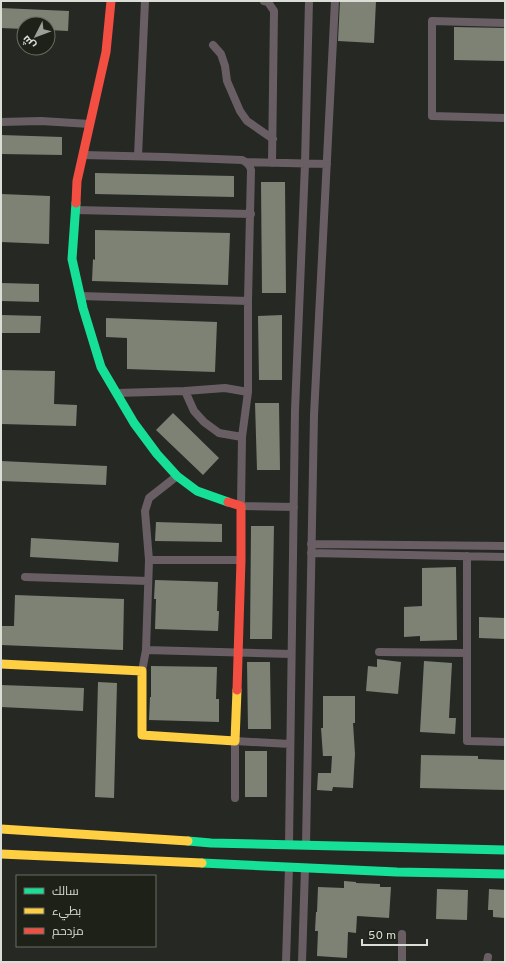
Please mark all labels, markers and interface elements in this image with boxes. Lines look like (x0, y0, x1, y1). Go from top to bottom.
north arrow (16, 16, 56, 56)
text: ش (19, 32, 39, 52)
legend (16, 875, 156, 947)
text: سالك (52, 884, 79, 900)
text: بطيء (52, 904, 81, 921)
scale bar (362, 921, 427, 947)
text: مزدحم (52, 924, 84, 940)
text: 50 m (368, 928, 396, 944)

